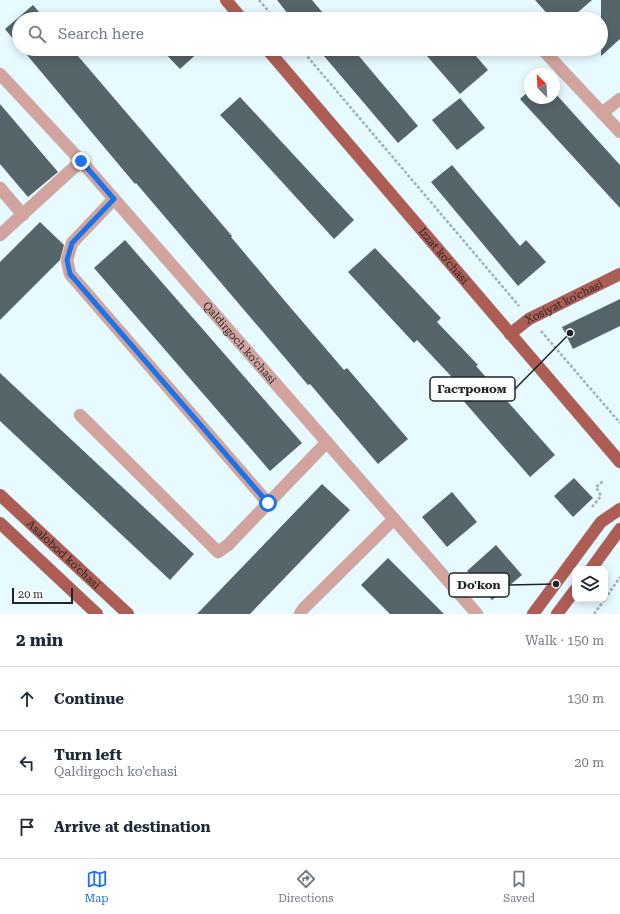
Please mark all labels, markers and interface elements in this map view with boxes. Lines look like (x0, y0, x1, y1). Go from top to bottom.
search box (12, 12, 608, 56)
icon: search (26, 23, 48, 45)
text: Search here (58, 25, 144, 43)
north arrow (524, 68, 560, 104)
route end (72, 152, 90, 170)
street label: Izzat ko'chasi (416, 225, 471, 287)
street label: Xosiyat ko'chasi (523, 277, 605, 327)
street label: Qaldirgoch ko'chasi (200, 299, 279, 387)
callout: Гастроном (430, 377, 515, 401)
text: Гастроном (437, 382, 507, 396)
route start (259, 494, 277, 512)
street label: Asalobod ko'chasi (24, 517, 103, 592)
map controls (572, 566, 608, 602)
button: layers (572, 566, 608, 602)
callout: Do'kon (449, 573, 509, 597)
text: Do'kon (457, 578, 501, 592)
scale bar (12, 586, 73, 605)
text: 20 m (18, 588, 43, 601)
text: 2 min (16, 630, 63, 650)
text: Walk · 150 m (525, 633, 604, 648)
icon: ahead (16, 688, 38, 710)
text: Continue (54, 690, 124, 708)
text: 130 m (567, 691, 604, 706)
text: Turn left (54, 746, 122, 764)
icon: left (16, 752, 38, 774)
text: 20 m (574, 755, 604, 770)
text: Qaldirgoch ko'chasi (54, 764, 177, 779)
icon: arrive (16, 816, 38, 838)
text: Arrive at destination (54, 818, 210, 836)
tab: Map (85, 868, 108, 905)
tab: Directions (278, 868, 333, 905)
tab: Saved (503, 868, 535, 905)

